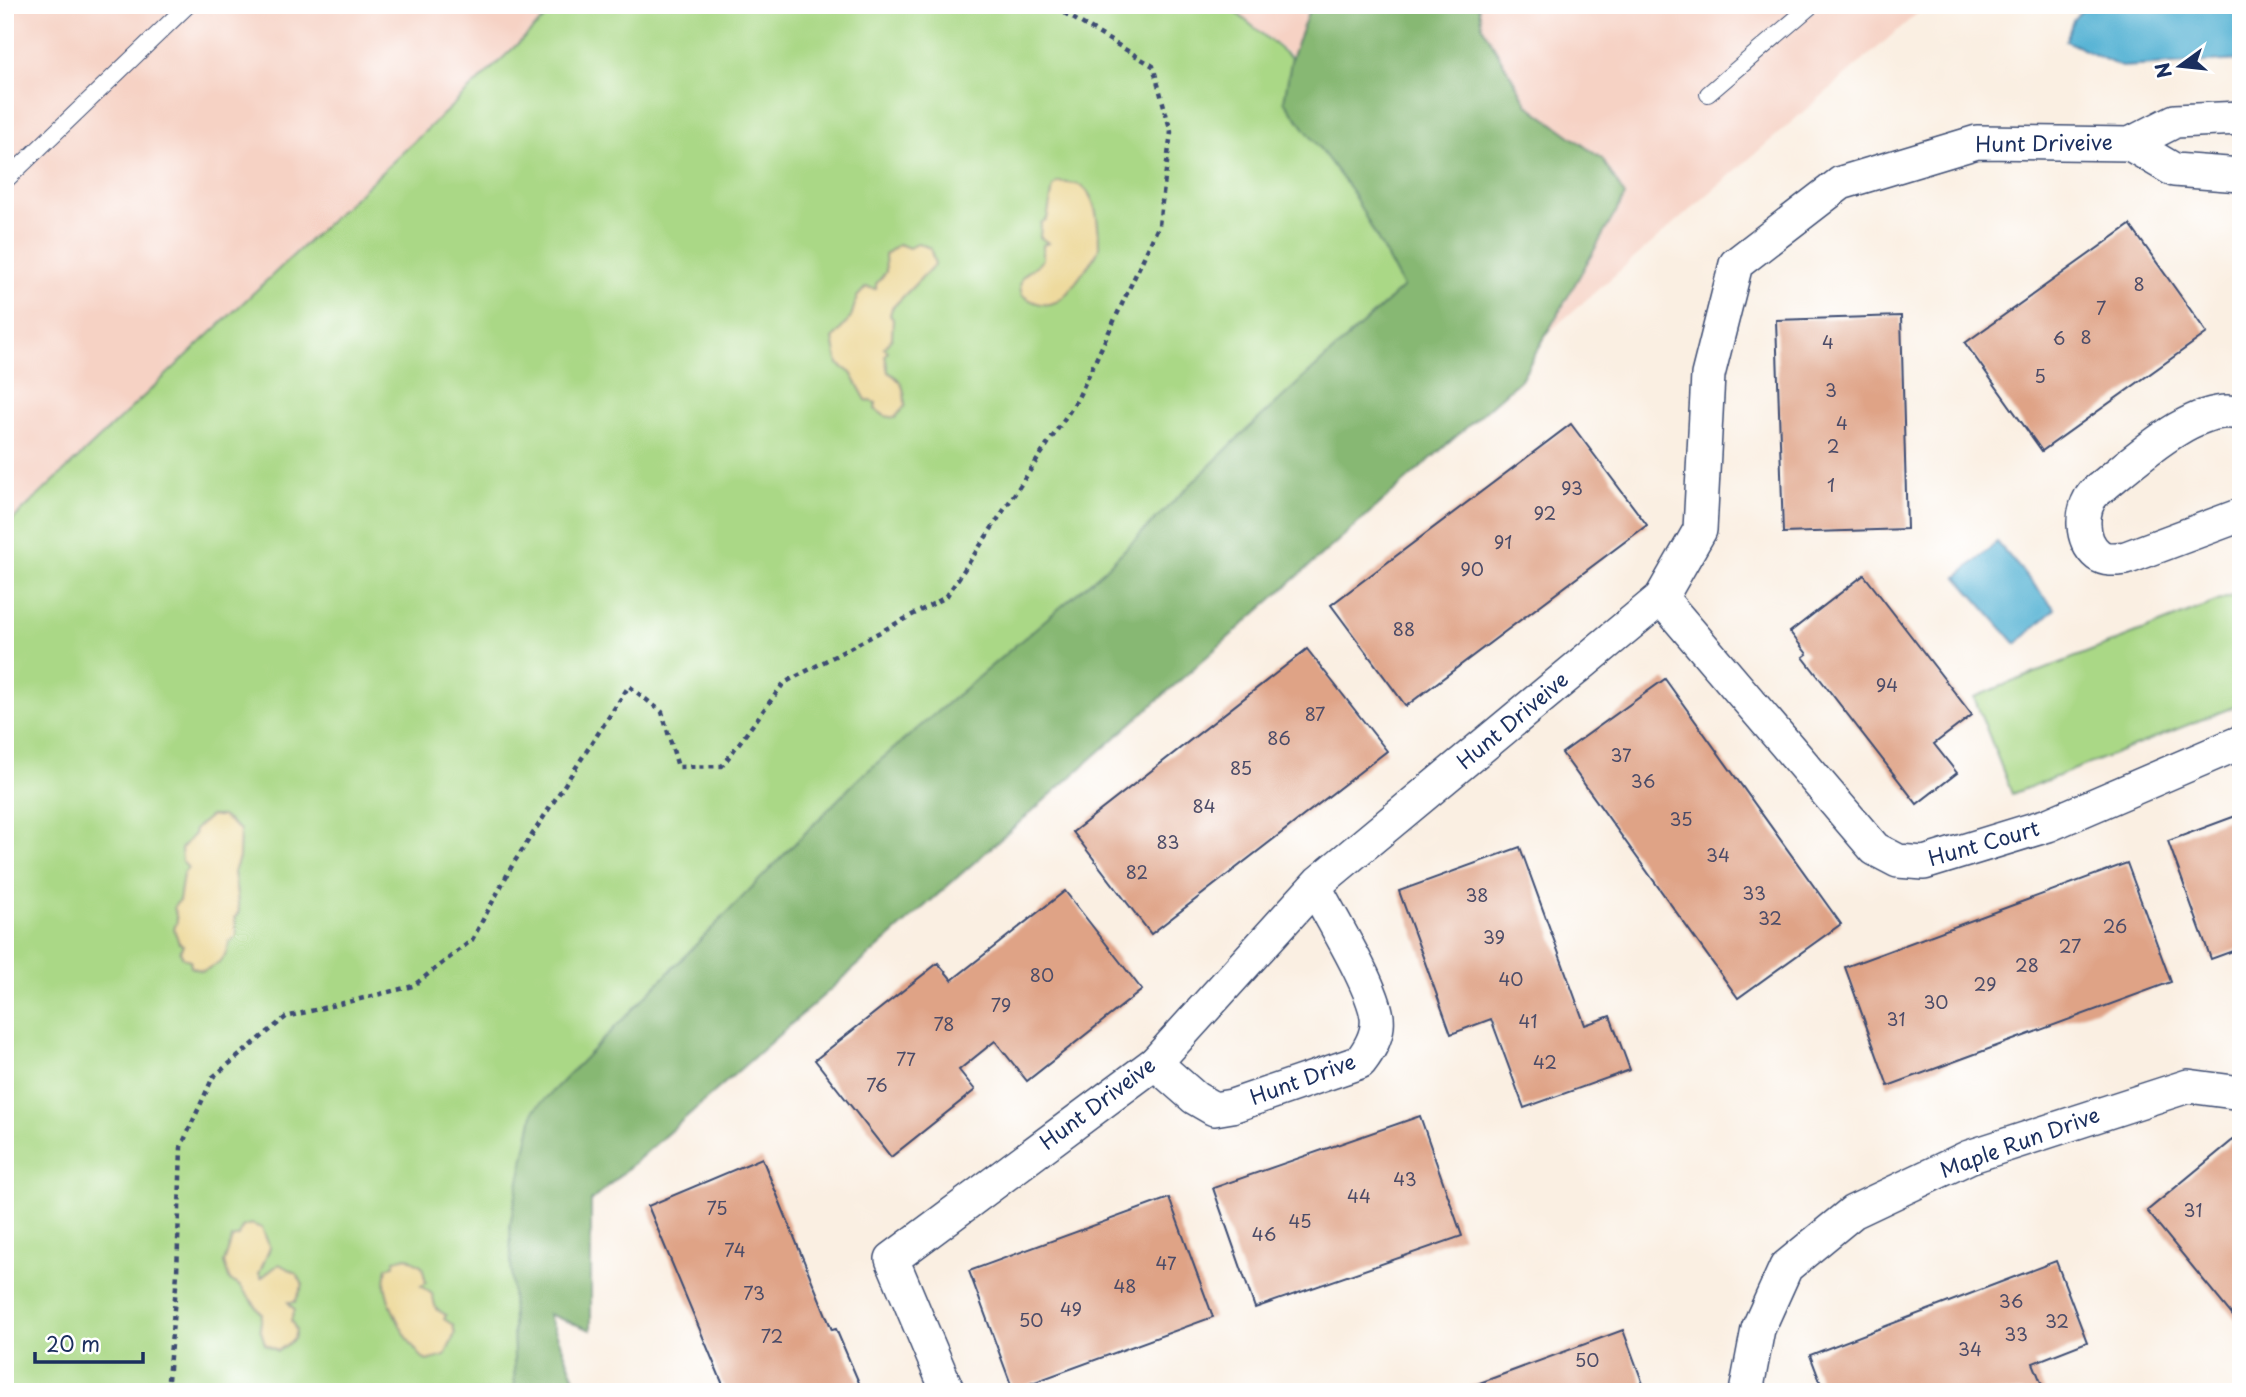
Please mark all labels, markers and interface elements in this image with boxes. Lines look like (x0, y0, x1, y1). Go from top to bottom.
north arrow (2144, 32, 2214, 102)
text: N (2147, 60, 2178, 82)
street label: Hunt Driveive (1975, 125, 2113, 159)
house number: 8 (2133, 270, 2145, 297)
house number: 7 (2096, 294, 2106, 321)
house number: 8 (2080, 323, 2092, 350)
house number: 6 (2053, 324, 2065, 351)
house number: 4 (1822, 328, 1834, 355)
house number: 5 (2034, 362, 2046, 389)
house number: 3 (1825, 376, 1837, 403)
house number: 4 (1836, 409, 1848, 436)
house number: 2 (1827, 432, 1839, 459)
house number: 1 (1827, 471, 1835, 498)
house number: 93 (1561, 474, 1583, 501)
house number: 92 (1534, 499, 1556, 526)
house number: 91 (1494, 528, 1512, 555)
house number: 90 (1460, 555, 1484, 582)
house number: 88 (1393, 615, 1415, 642)
street label: Hunt Driveive (1449, 663, 1575, 776)
house number: 94 (1876, 671, 1898, 698)
house number: 87 (1305, 700, 1325, 727)
house number: 86 (1267, 724, 1291, 751)
house number: 37 (1610, 741, 1632, 768)
house number: 85 (1230, 754, 1252, 781)
house number: 36 (1631, 767, 1655, 794)
house number: 84 (1192, 792, 1216, 819)
house number: 35 (1669, 805, 1693, 832)
street label: Hunt Court (1924, 811, 2043, 873)
house number: 83 (1157, 828, 1179, 855)
house number: 34 (1706, 841, 1730, 868)
house number: 82 (1126, 858, 1148, 885)
house number: 33 (1742, 879, 1766, 906)
house number: 38 (1465, 881, 1489, 908)
house number: 32 (1758, 904, 1782, 931)
house number: 26 (2103, 912, 2127, 939)
house number: 39 (1483, 923, 1505, 950)
house number: 27 (2059, 932, 2081, 959)
house number: 28 (2015, 951, 2039, 978)
house number: 80 (1030, 961, 1054, 988)
house number: 40 (1498, 965, 1524, 992)
house number: 29 (1974, 970, 1996, 997)
house number: 30 (1923, 988, 1949, 1015)
house number: 79 (991, 991, 1011, 1018)
house number: 31 (1887, 1005, 1905, 1032)
house number: 41 (1519, 1007, 1537, 1034)
house number: 78 (934, 1010, 955, 1037)
street label: Hunt Drive (1245, 1044, 1360, 1112)
house number: 77 (896, 1045, 916, 1072)
street label: Hunt Driveive (1032, 1048, 1161, 1157)
house number: 42 (1533, 1048, 1557, 1075)
house number: 76 (866, 1071, 888, 1098)
street label: Maple Run Drive (1935, 1097, 2104, 1185)
house number: 43 (1393, 1165, 1417, 1192)
house number: 44 (1347, 1182, 1371, 1209)
house number: 75 (707, 1194, 728, 1221)
house number: 31 (2184, 1196, 2202, 1223)
house number: 45 (1289, 1207, 1312, 1234)
house number: 46 (1252, 1220, 1276, 1247)
house number: 74 (724, 1236, 746, 1263)
house number: 47 (1155, 1249, 1177, 1276)
house number: 48 (1113, 1272, 1137, 1299)
house number: 73 (743, 1279, 765, 1306)
house number: 36 (1999, 1287, 2023, 1314)
house number: 49 (1060, 1295, 1082, 1322)
house number: 50 (1019, 1306, 1043, 1333)
house number: 32 (2045, 1307, 2069, 1334)
scale bar (35, 1320, 144, 1364)
house number: 33 (2004, 1320, 2028, 1347)
house number: 72 (761, 1322, 783, 1349)
text: 20 m (46, 1327, 100, 1359)
house number: 34 (1958, 1335, 1982, 1362)
house number: 50 (1575, 1346, 1599, 1373)

